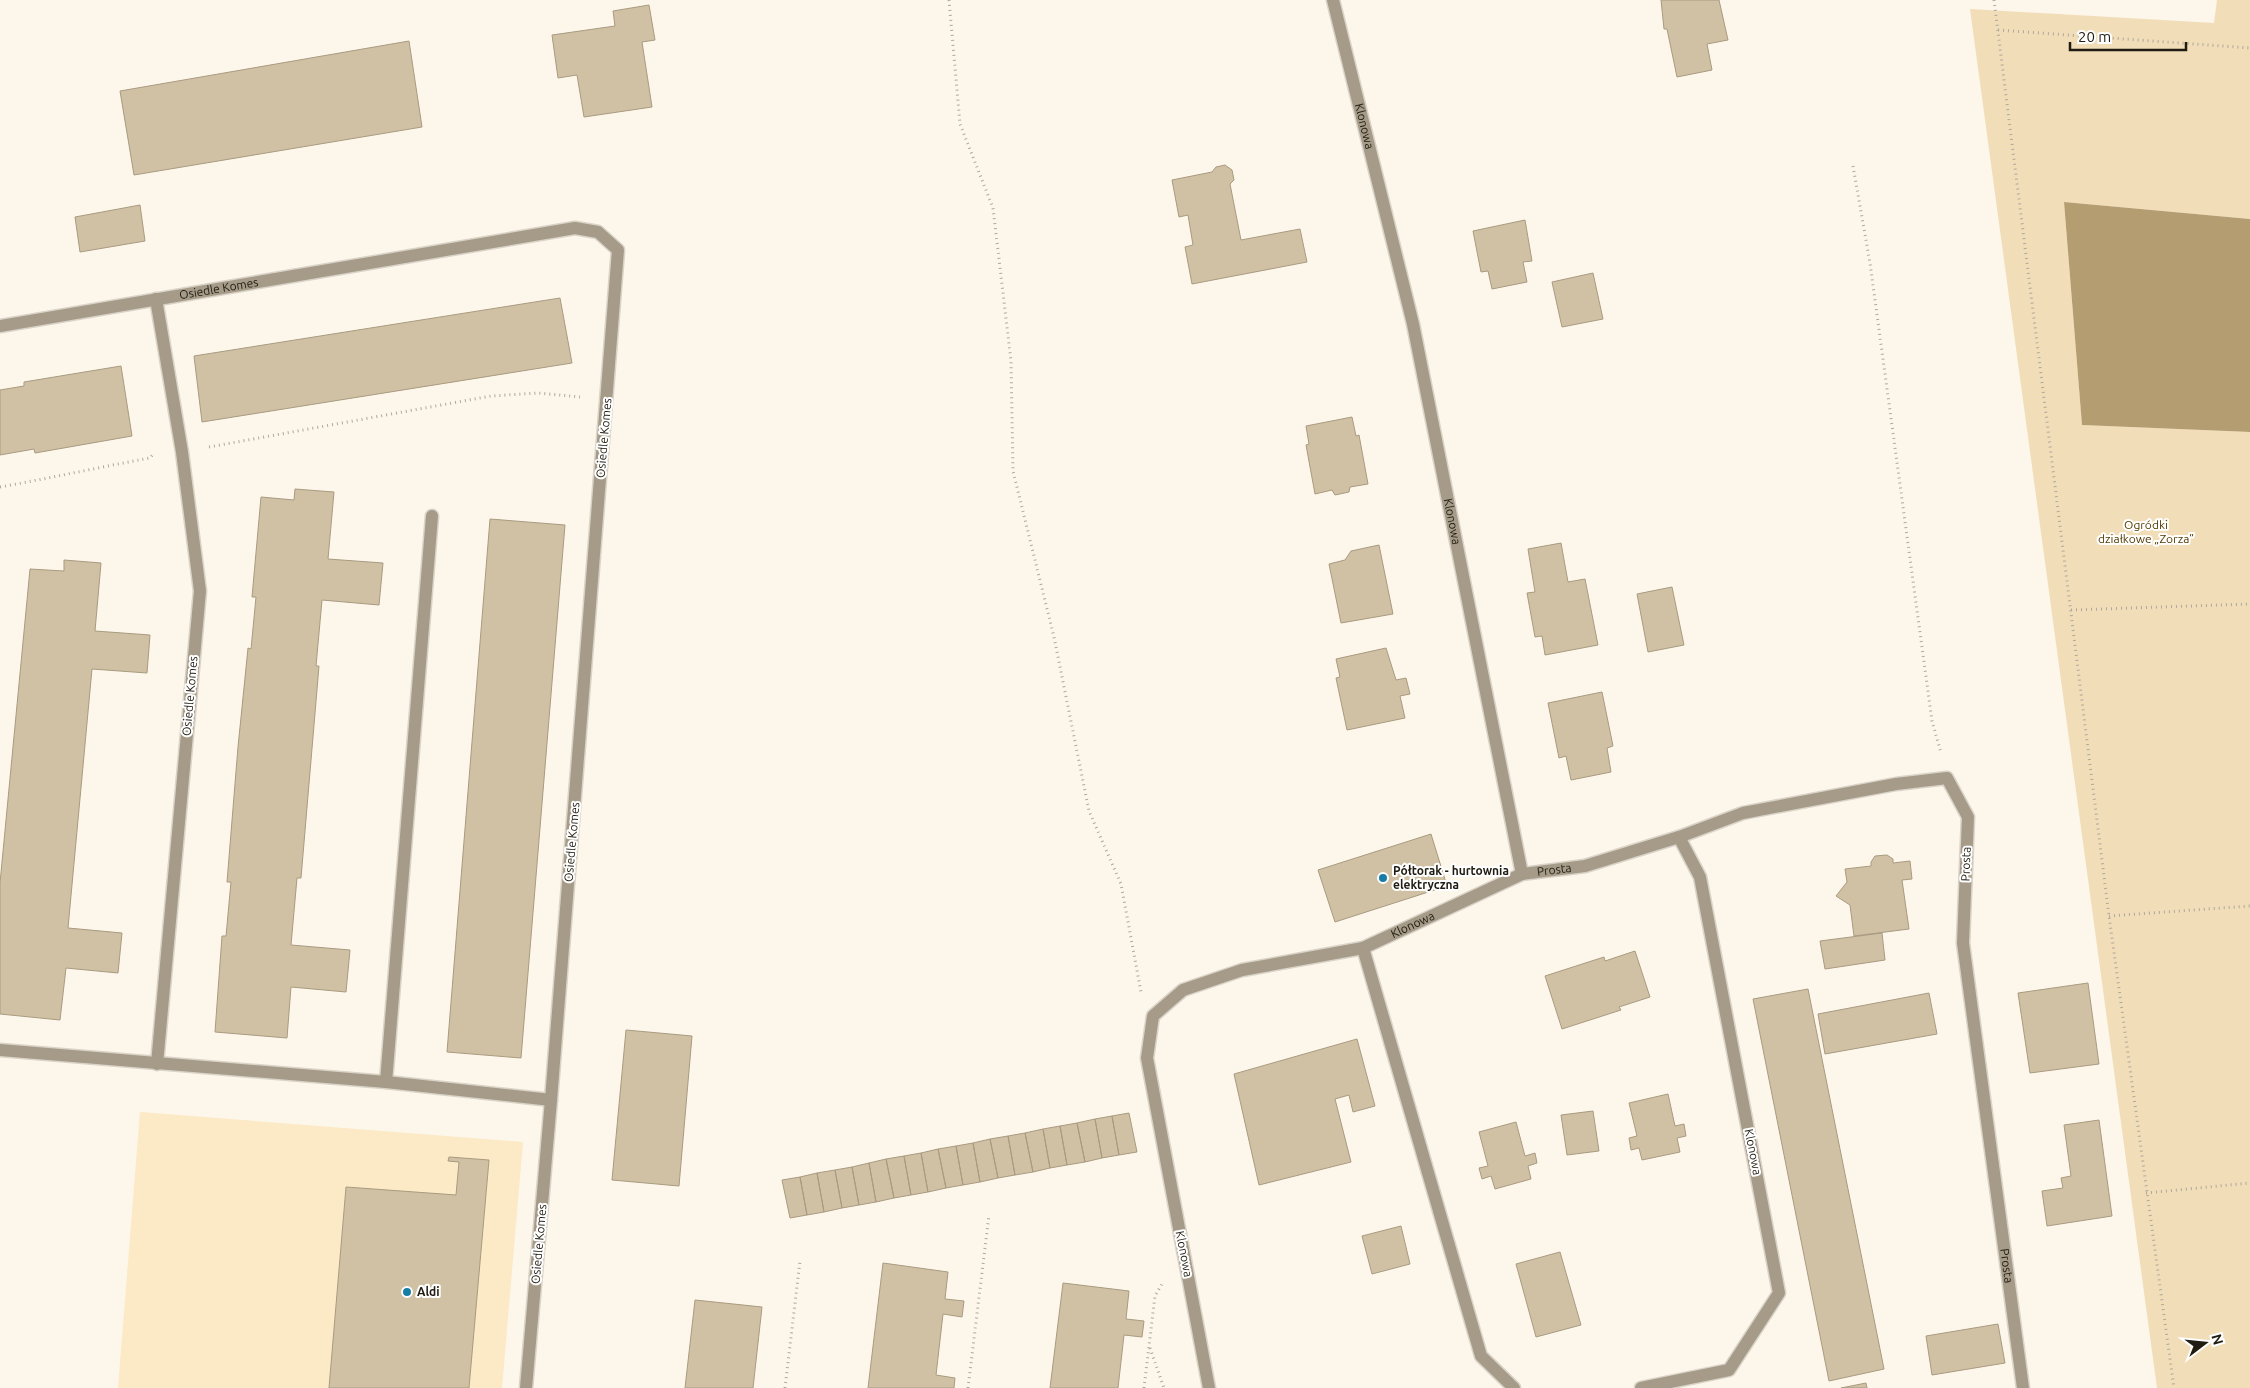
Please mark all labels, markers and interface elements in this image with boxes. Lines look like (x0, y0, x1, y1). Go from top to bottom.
scale bar (2070, 20, 2186, 52)
text: 20 m (2078, 28, 2111, 45)
street label: Klonowa (1353, 102, 1377, 150)
street label: Osiedle Komes (178, 275, 259, 301)
street label: Osiedle Komes (594, 398, 613, 478)
street label: Klonowa (1442, 497, 1464, 546)
park label: Ogródki działkowe „Zorza” (2098, 518, 2194, 545)
street label: Osiedle Komes (180, 656, 199, 736)
street label: Osiedle Komes (562, 802, 581, 882)
street label: Prosta (1958, 846, 1973, 882)
street label: Prosta (1536, 861, 1572, 878)
place label: Półtorak - hurtownia elektryczna (1393, 864, 1509, 891)
marker: Półtorak - hurtownia elektryczna (1377, 872, 1389, 884)
street label: Klonowa (1389, 909, 1436, 940)
street label: Klonowa (1743, 1128, 1764, 1176)
street label: Osiedle Komes (529, 1204, 548, 1284)
street label: Klonowa (1174, 1230, 1195, 1278)
street label: Prosta (1998, 1248, 2016, 1284)
place label: Aldi (417, 1285, 440, 1298)
marker: Aldi (401, 1286, 413, 1298)
north arrow (2180, 1318, 2230, 1368)
text: N (2208, 1332, 2227, 1347)

